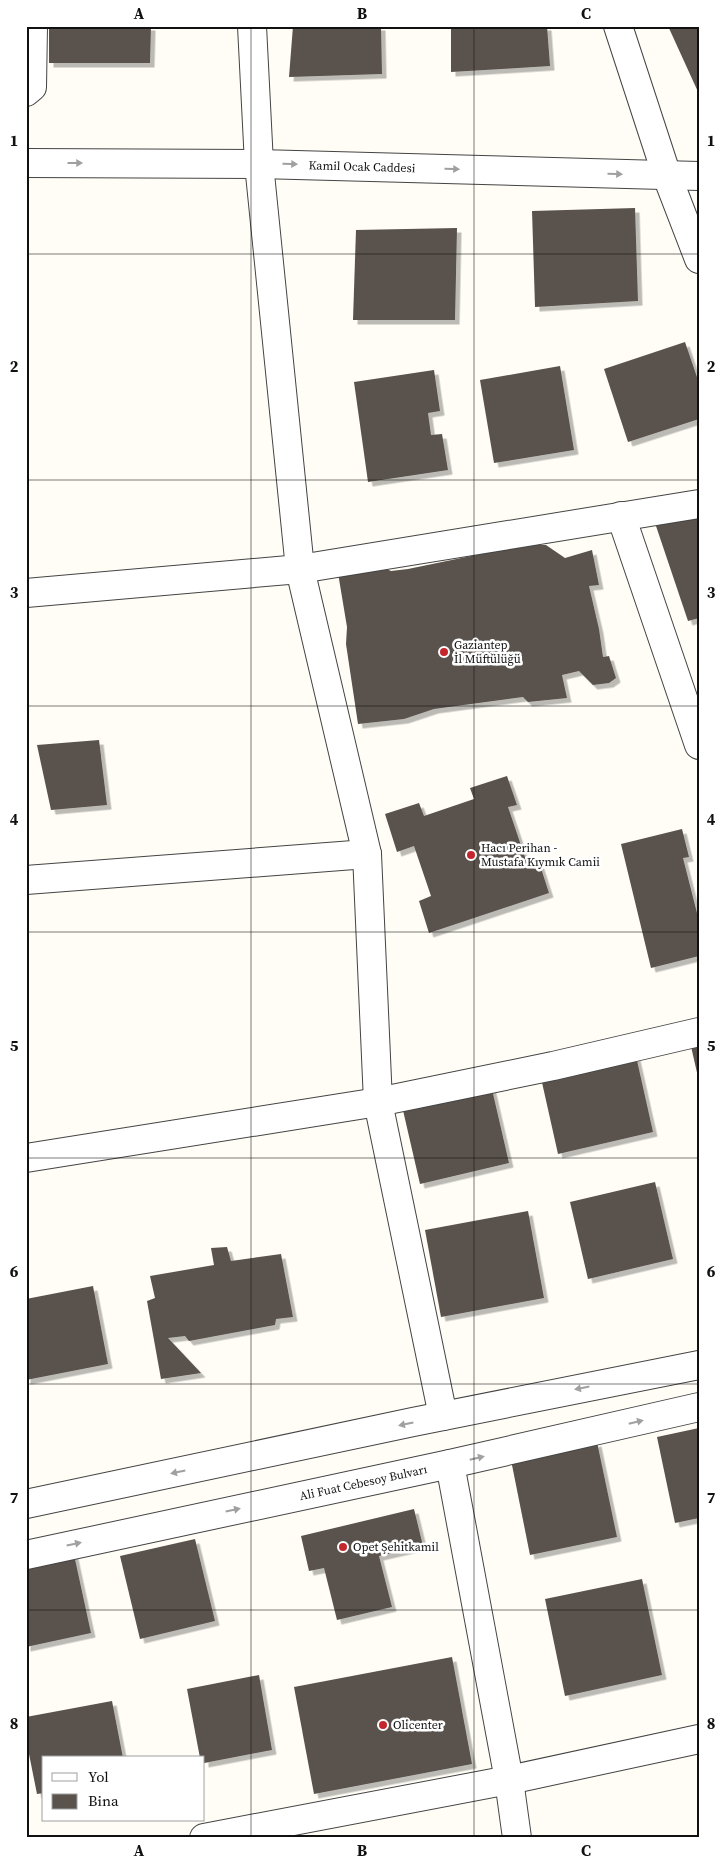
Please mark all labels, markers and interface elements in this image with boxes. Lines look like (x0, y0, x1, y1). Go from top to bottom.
text: A (134, 2, 145, 24)
text: B (357, 2, 368, 24)
text: C (581, 2, 591, 24)
text: 1 (10, 129, 18, 151)
text: 1 (707, 129, 715, 151)
street label: Kamil Ocak Caddesi (308, 157, 416, 176)
one-way arrow (67, 159, 83, 167)
one-way arrow (282, 161, 298, 169)
one-way arrow (445, 166, 461, 174)
one-way arrow (607, 170, 623, 178)
text: 2 (10, 355, 19, 377)
text: 2 (707, 355, 716, 377)
text: 3 (10, 581, 19, 603)
text: 3 (707, 581, 716, 603)
place label: Gaziantep İl Müftülüğü (454, 637, 521, 667)
marker: Gaziantep İl Müftülüğü (438, 646, 450, 658)
text: 4 (10, 808, 19, 830)
text: 4 (707, 808, 716, 830)
place label: Hacı Perihan - Mustafa Kıymık Camii (481, 840, 600, 870)
marker: Hacı Perihan - Mustafa Kıymık Camii (465, 849, 477, 861)
text: 5 (10, 1034, 19, 1056)
text: 5 (707, 1034, 716, 1056)
text: 6 (10, 1260, 19, 1282)
text: 6 (707, 1260, 716, 1282)
one-way arrow (574, 1385, 590, 1393)
one-way arrow (628, 1418, 643, 1426)
one-way arrow (397, 1420, 413, 1428)
one-way arrow (470, 1454, 485, 1462)
street label: Ali Fuat Cebesoy Bulvarı (298, 1461, 429, 1504)
one-way arrow (171, 1468, 186, 1476)
text: 7 (10, 1486, 19, 1508)
text: 7 (707, 1486, 716, 1508)
one-way arrow (225, 1506, 241, 1514)
place label: Opet Şehitkamil (353, 1539, 439, 1555)
one-way arrow (66, 1540, 82, 1548)
marker: Opet Şehitkamil (337, 1541, 349, 1553)
text: 8 (10, 1712, 18, 1734)
text: 8 (707, 1712, 715, 1734)
place label: Olicenter (393, 1717, 443, 1733)
marker: Olicenter (377, 1719, 389, 1731)
legend (42, 1756, 205, 1822)
text: Yol (88, 1766, 109, 1787)
text: Bina (88, 1790, 119, 1811)
text: A (134, 1839, 145, 1861)
text: B (357, 1839, 368, 1861)
text: C (581, 1839, 591, 1861)

